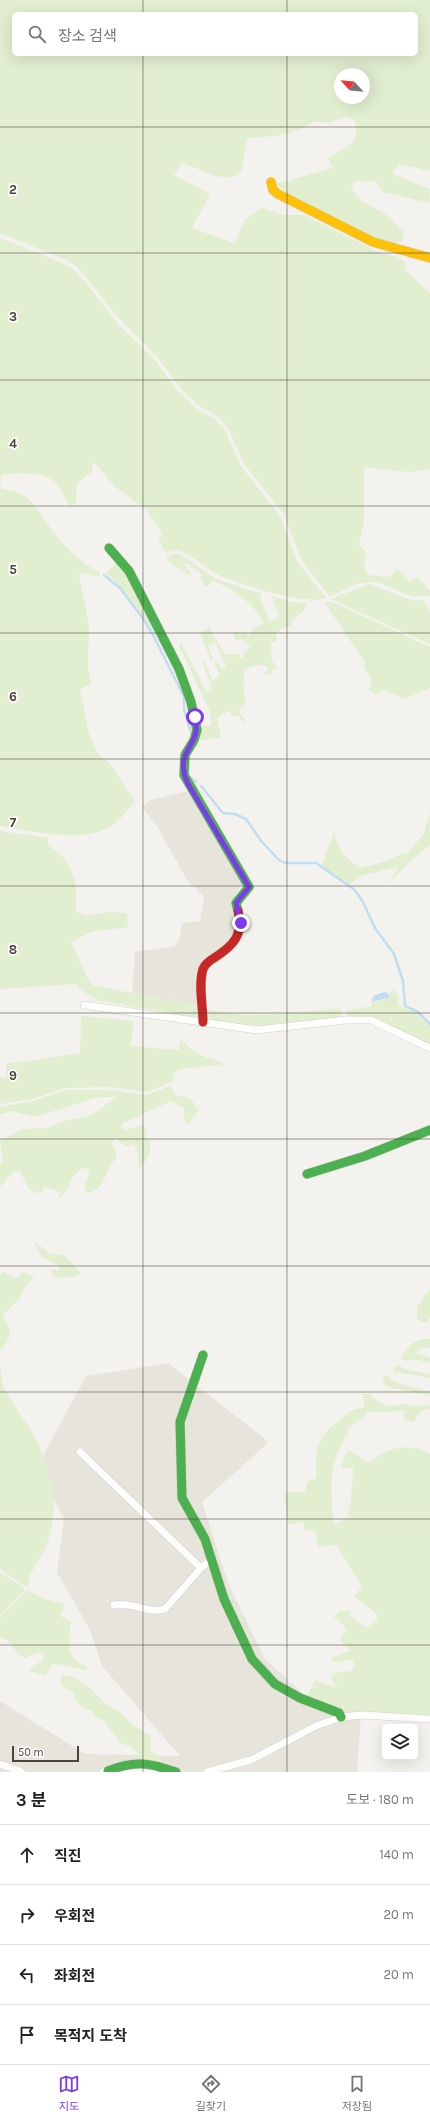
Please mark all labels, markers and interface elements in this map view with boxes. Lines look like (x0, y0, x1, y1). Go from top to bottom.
search box (12, 12, 418, 56)
icon: search (26, 23, 48, 45)
text: 장소 검색 (58, 27, 117, 45)
north arrow (334, 68, 370, 104)
text: 2 (9, 182, 17, 197)
text: 3 (9, 309, 17, 324)
text: 4 (9, 436, 17, 451)
text: 5 (9, 562, 17, 577)
text: 6 (9, 689, 17, 704)
route start (186, 708, 204, 726)
text: 7 (10, 815, 17, 830)
route end (232, 914, 250, 932)
text: 8 (9, 942, 17, 957)
text: 9 (9, 1068, 17, 1083)
map controls (382, 1724, 418, 1760)
button: layers (382, 1724, 418, 1760)
scale bar (12, 1744, 79, 1763)
text: 50 m (18, 1746, 44, 1759)
text: 3 분 (16, 1790, 47, 1810)
text: 도보 · 180 m (346, 1792, 414, 1807)
icon: ahead (16, 1844, 38, 1866)
text: 직진 (54, 1847, 82, 1865)
text: 140 m (379, 1847, 414, 1862)
icon: right (16, 1904, 38, 1926)
text: 우회전 (54, 1907, 95, 1925)
text: 20 m (384, 1907, 414, 1922)
icon: left (16, 1964, 38, 1986)
text: 좌회전 (54, 1967, 95, 1985)
text: 20 m (384, 1967, 414, 1982)
icon: arrive (16, 2024, 38, 2046)
text: 목적지 도착 (54, 2027, 127, 2045)
tab: 지도 (58, 2073, 80, 2113)
tab: 길찾기 (196, 2073, 226, 2113)
tab: 저장됨 (342, 2073, 372, 2113)

